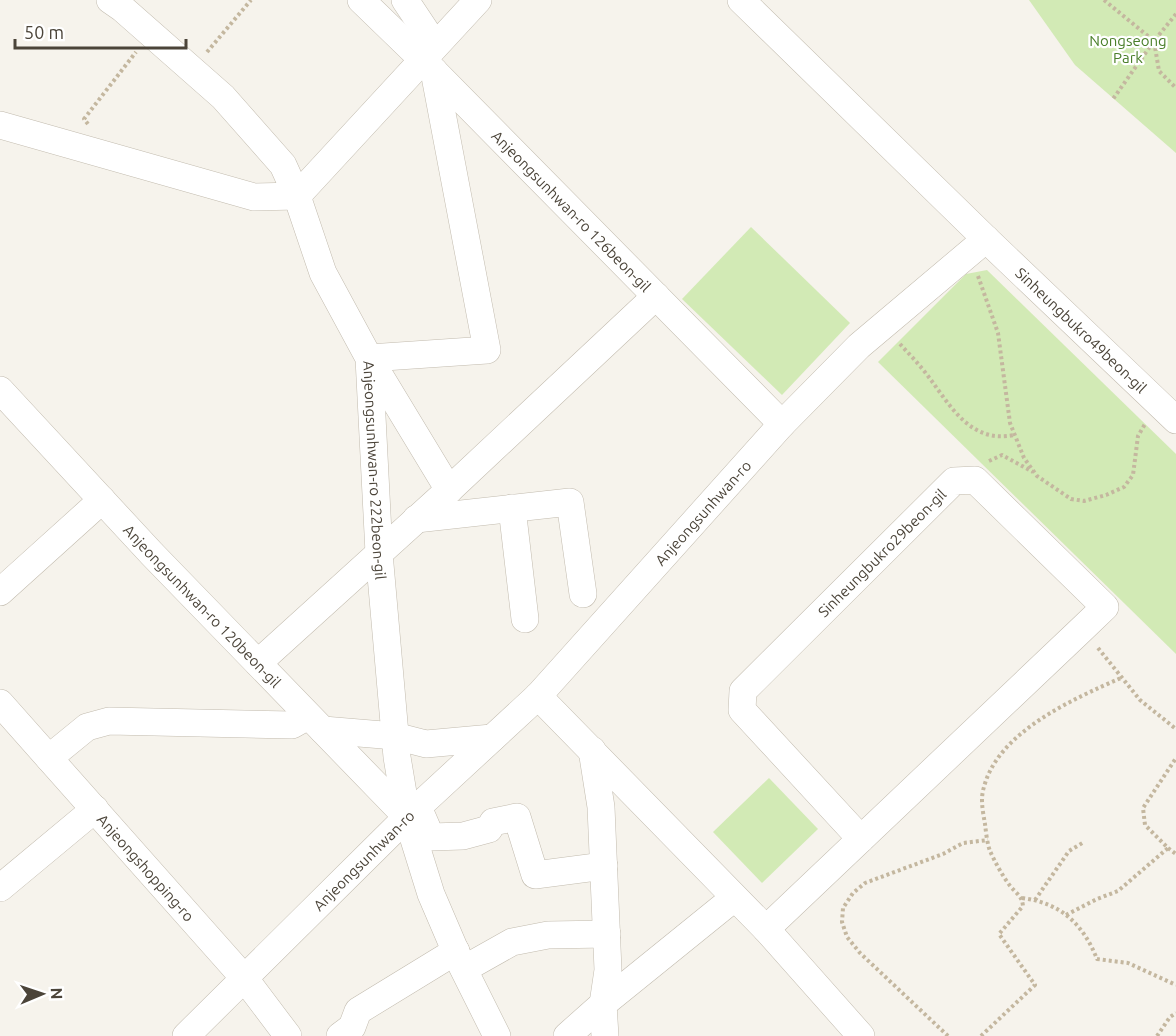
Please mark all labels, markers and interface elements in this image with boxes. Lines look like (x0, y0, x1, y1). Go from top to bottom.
scale bar (15, 12, 186, 50)
text: 50 m (24, 22, 64, 42)
park label: Nongseong Park (1089, 32, 1167, 66)
street label: Anjeongsunhwan-ro 126beon-gil (489, 127, 655, 295)
street label: Sinheungbukro49beon-gil (1012, 264, 1150, 396)
street label: Anjeongsunhwan-ro 222beon-gil (361, 360, 390, 580)
street label: Anjeongsunhwan-ro (651, 456, 754, 568)
street label: Sinheungbukro29beon-gil (815, 485, 950, 620)
street label: Anjeongsunhwan-ro 120beon-gil (121, 521, 285, 691)
street label: Anjeongsunhwan-ro (310, 806, 418, 914)
street label: Anjeongshopping-ro (94, 811, 198, 925)
north arrow (12, 964, 72, 1024)
text: N (48, 987, 66, 1000)

